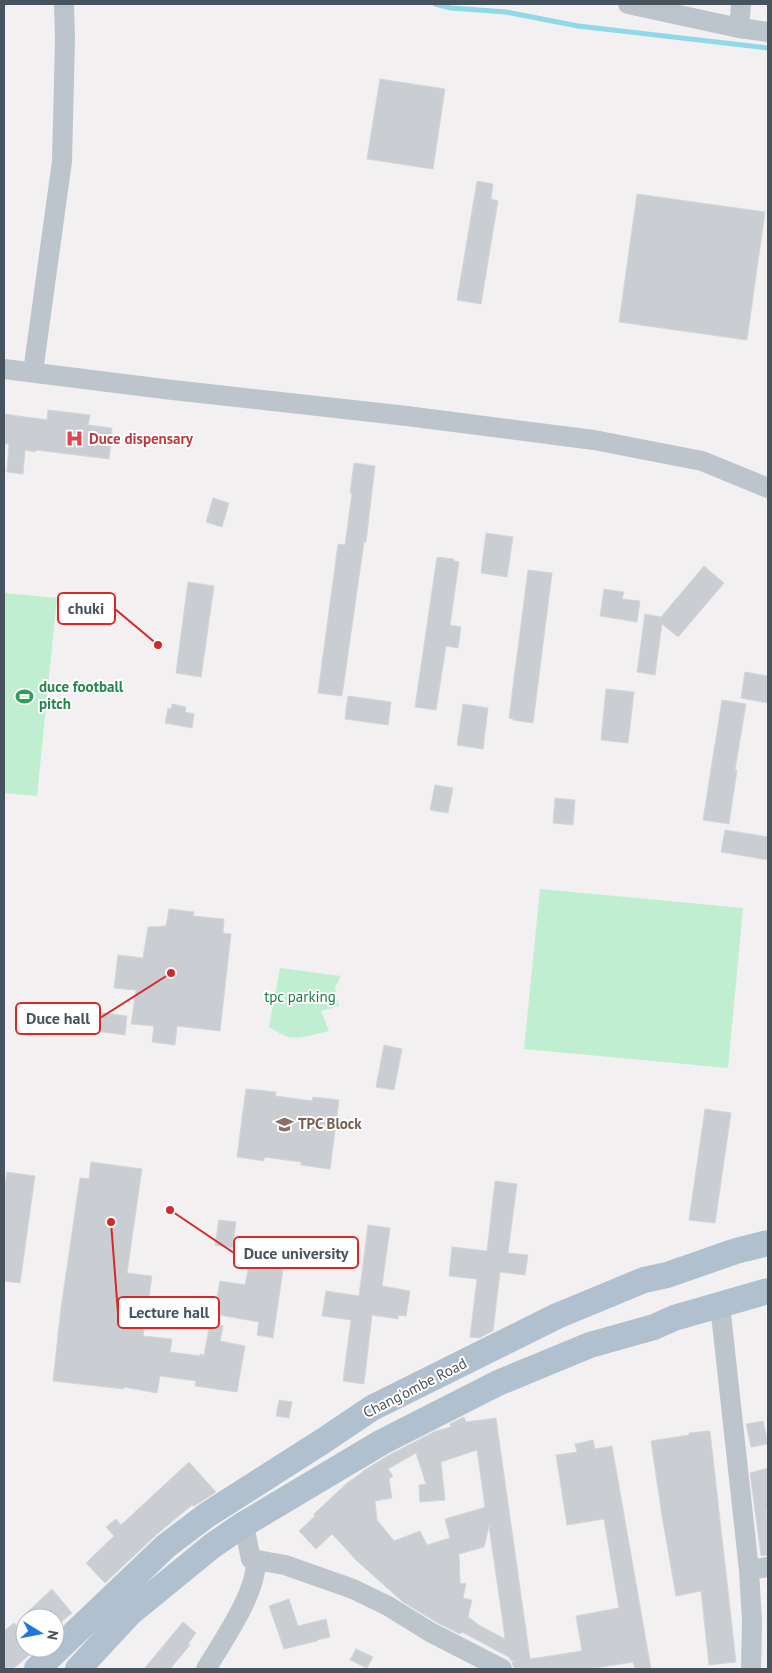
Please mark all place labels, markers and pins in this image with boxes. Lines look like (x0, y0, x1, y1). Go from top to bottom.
hospital icon: Duce dispensary (65, 429, 85, 449)
place label: Duce dispensary (89, 429, 194, 448)
callout: chuki (58, 593, 115, 624)
place label: duce football pitch (39, 677, 124, 713)
sports icon: duce football pitch (15, 686, 35, 706)
callout: Duce hall (16, 1003, 100, 1034)
school or university icon: TPC Block (274, 1114, 294, 1134)
place label: TPC Block (298, 1114, 362, 1133)
callout: Duce university (234, 1237, 358, 1268)
callout: Lecture hall (118, 1297, 219, 1328)

